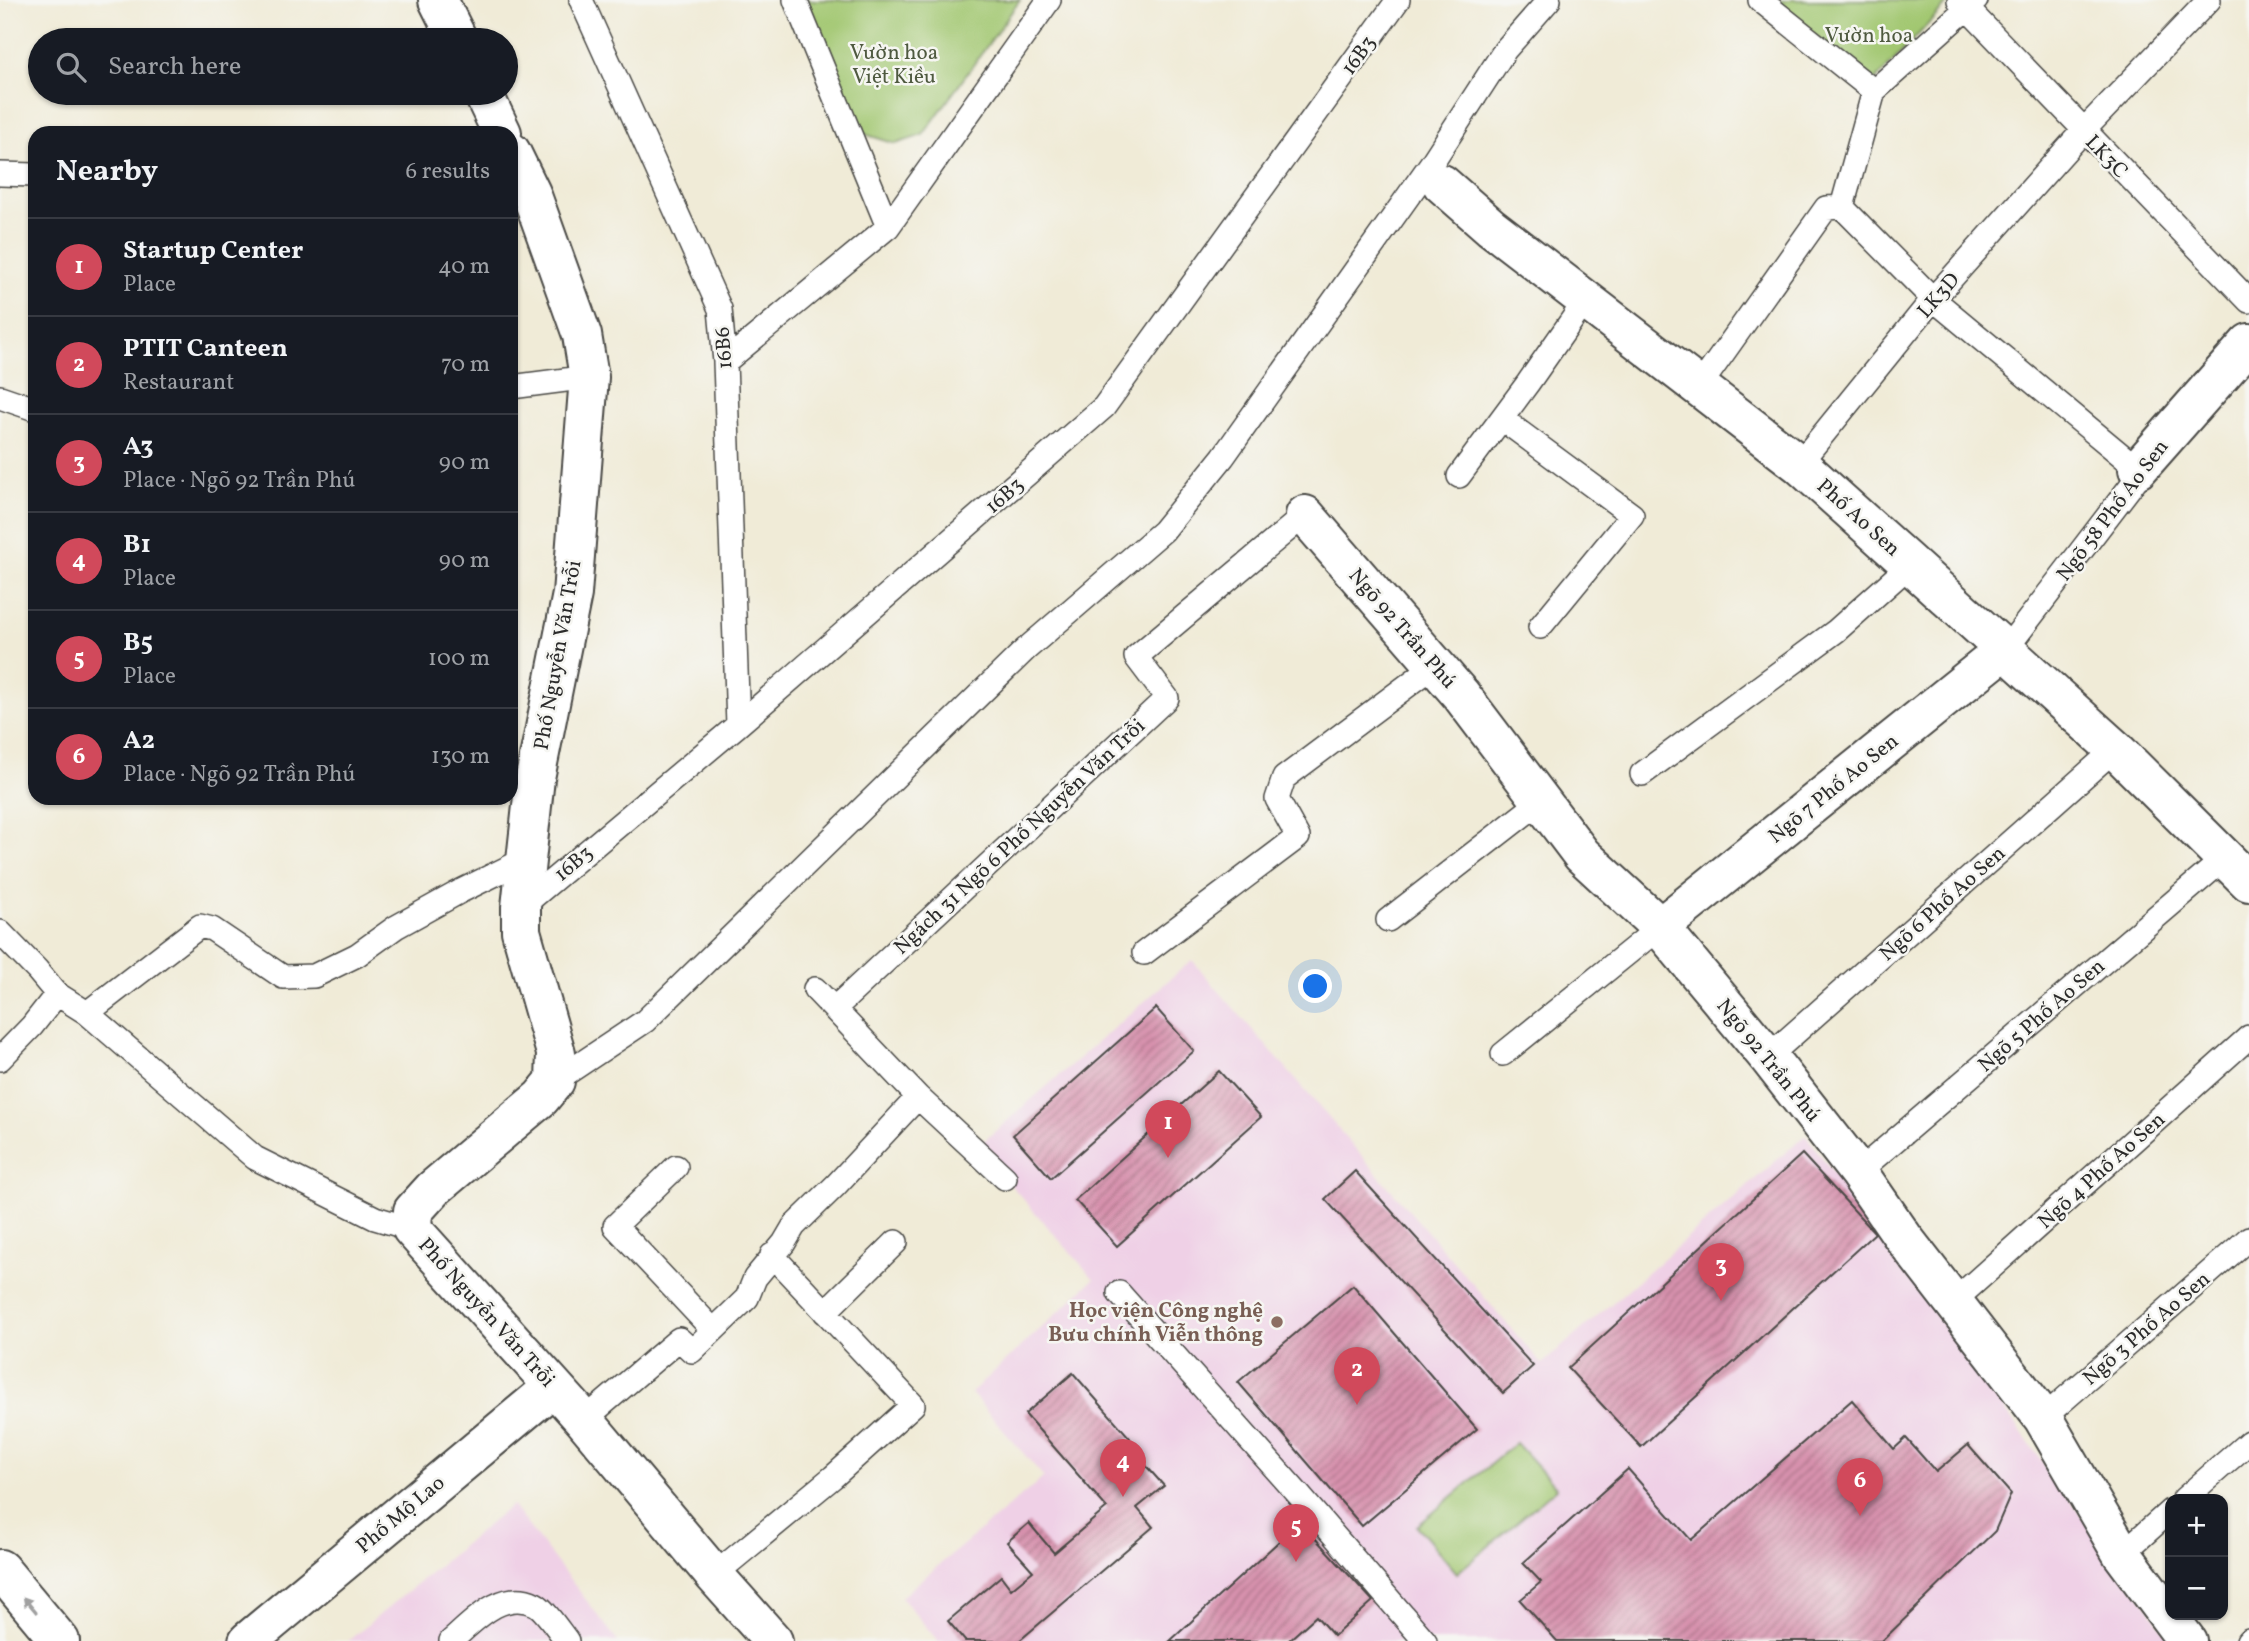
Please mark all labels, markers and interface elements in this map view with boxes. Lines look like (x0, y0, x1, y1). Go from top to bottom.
park label: Vườn hoa (1825, 22, 1913, 51)
search box (28, 28, 518, 105)
street label: 16B3 (1335, 30, 1383, 82)
park label: Vườn hoa Việt Kiều (850, 39, 938, 92)
icon: search (52, 48, 90, 86)
text: Search here (108, 49, 241, 85)
street label: LK3C (2078, 129, 2134, 185)
text: Nearby (56, 151, 158, 193)
text: 6 results (406, 156, 490, 188)
text: Startup Center (123, 233, 303, 269)
text: 1 (74, 251, 84, 283)
text: 40 m (438, 251, 490, 283)
street label: LK3D (1911, 267, 1967, 325)
text: Place (123, 269, 176, 301)
street label: 16B6 (709, 326, 740, 370)
text: PTIT Canteen (123, 331, 288, 367)
text: 2 (73, 349, 85, 381)
text: 70 m (441, 349, 490, 381)
text: Restaurant (123, 367, 234, 399)
text: A3 (123, 429, 153, 465)
street label: Ngõ 58 Phố Ao Sen (2050, 434, 2176, 588)
text: 3 (73, 447, 85, 479)
text: 90 m (439, 447, 490, 479)
text: Place · Ngõ 92 Trần Phú (123, 465, 355, 497)
street label: 16B3 (979, 471, 1031, 521)
street label: Phố Ao Sen (1810, 473, 1906, 564)
text: B1 (123, 527, 151, 563)
text: 4 (72, 545, 86, 577)
text: 90 m (439, 545, 490, 577)
street label: Phố Nguyễn Văn Trỗi (527, 558, 589, 753)
street label: Ngõ 92 Trần Phú (1341, 562, 1462, 696)
text: Place (123, 563, 176, 595)
text: B5 (123, 625, 153, 661)
text: 5 (73, 643, 85, 675)
text: 100 m (428, 643, 490, 675)
text: Place (123, 661, 176, 693)
street label: Ngách 31 Ngõ 6 Phố Nguyễn Văn Trỗi (888, 712, 1152, 962)
text: A2 (123, 723, 155, 759)
street label: Ngõ 7 Phố Ao Sen (1763, 728, 1905, 851)
text: 6 (73, 741, 85, 773)
text: 130 m (431, 741, 490, 773)
text: Place · Ngõ 92 Trần Phú (123, 759, 355, 791)
street label: 16B3 (548, 839, 600, 889)
street label: Ngõ 6 Phố Ao Sen (1874, 840, 2012, 969)
street label: Ngõ 5 Phố Ao Sen (1972, 953, 2112, 1080)
your location (1298, 969, 1332, 1003)
street label: Ngõ 92 Trần Phú (1709, 993, 1827, 1129)
pin: 1 (1145, 1100, 1191, 1158)
street label: Ngõ 4 Phố Ao Sen (2032, 1106, 2172, 1236)
street label: Phố Nguyễn Văn Trỗi (411, 1232, 561, 1394)
pin: 3 (1698, 1243, 1744, 1301)
street label: Ngõ 3 Phố Ao Sen (2077, 1266, 2217, 1393)
place label: Học viện Công nghệ Bưu chính Viễn thông (1048, 1297, 1263, 1350)
marker: Học viện Công nghệ Bưu chính Viễn thông (1269, 1314, 1285, 1330)
pin: 2 (1334, 1347, 1380, 1405)
pin: 4 (1100, 1439, 1146, 1497)
pin: 6 (1837, 1458, 1883, 1516)
street label: Phố Mộ Lao (350, 1469, 452, 1561)
map controls (2165, 1494, 2228, 1620)
button: + (2165, 1494, 2228, 1557)
pin: 5 (1273, 1504, 1319, 1562)
button: − (2165, 1557, 2228, 1620)
one-way arrow (23, 1597, 38, 1614)

